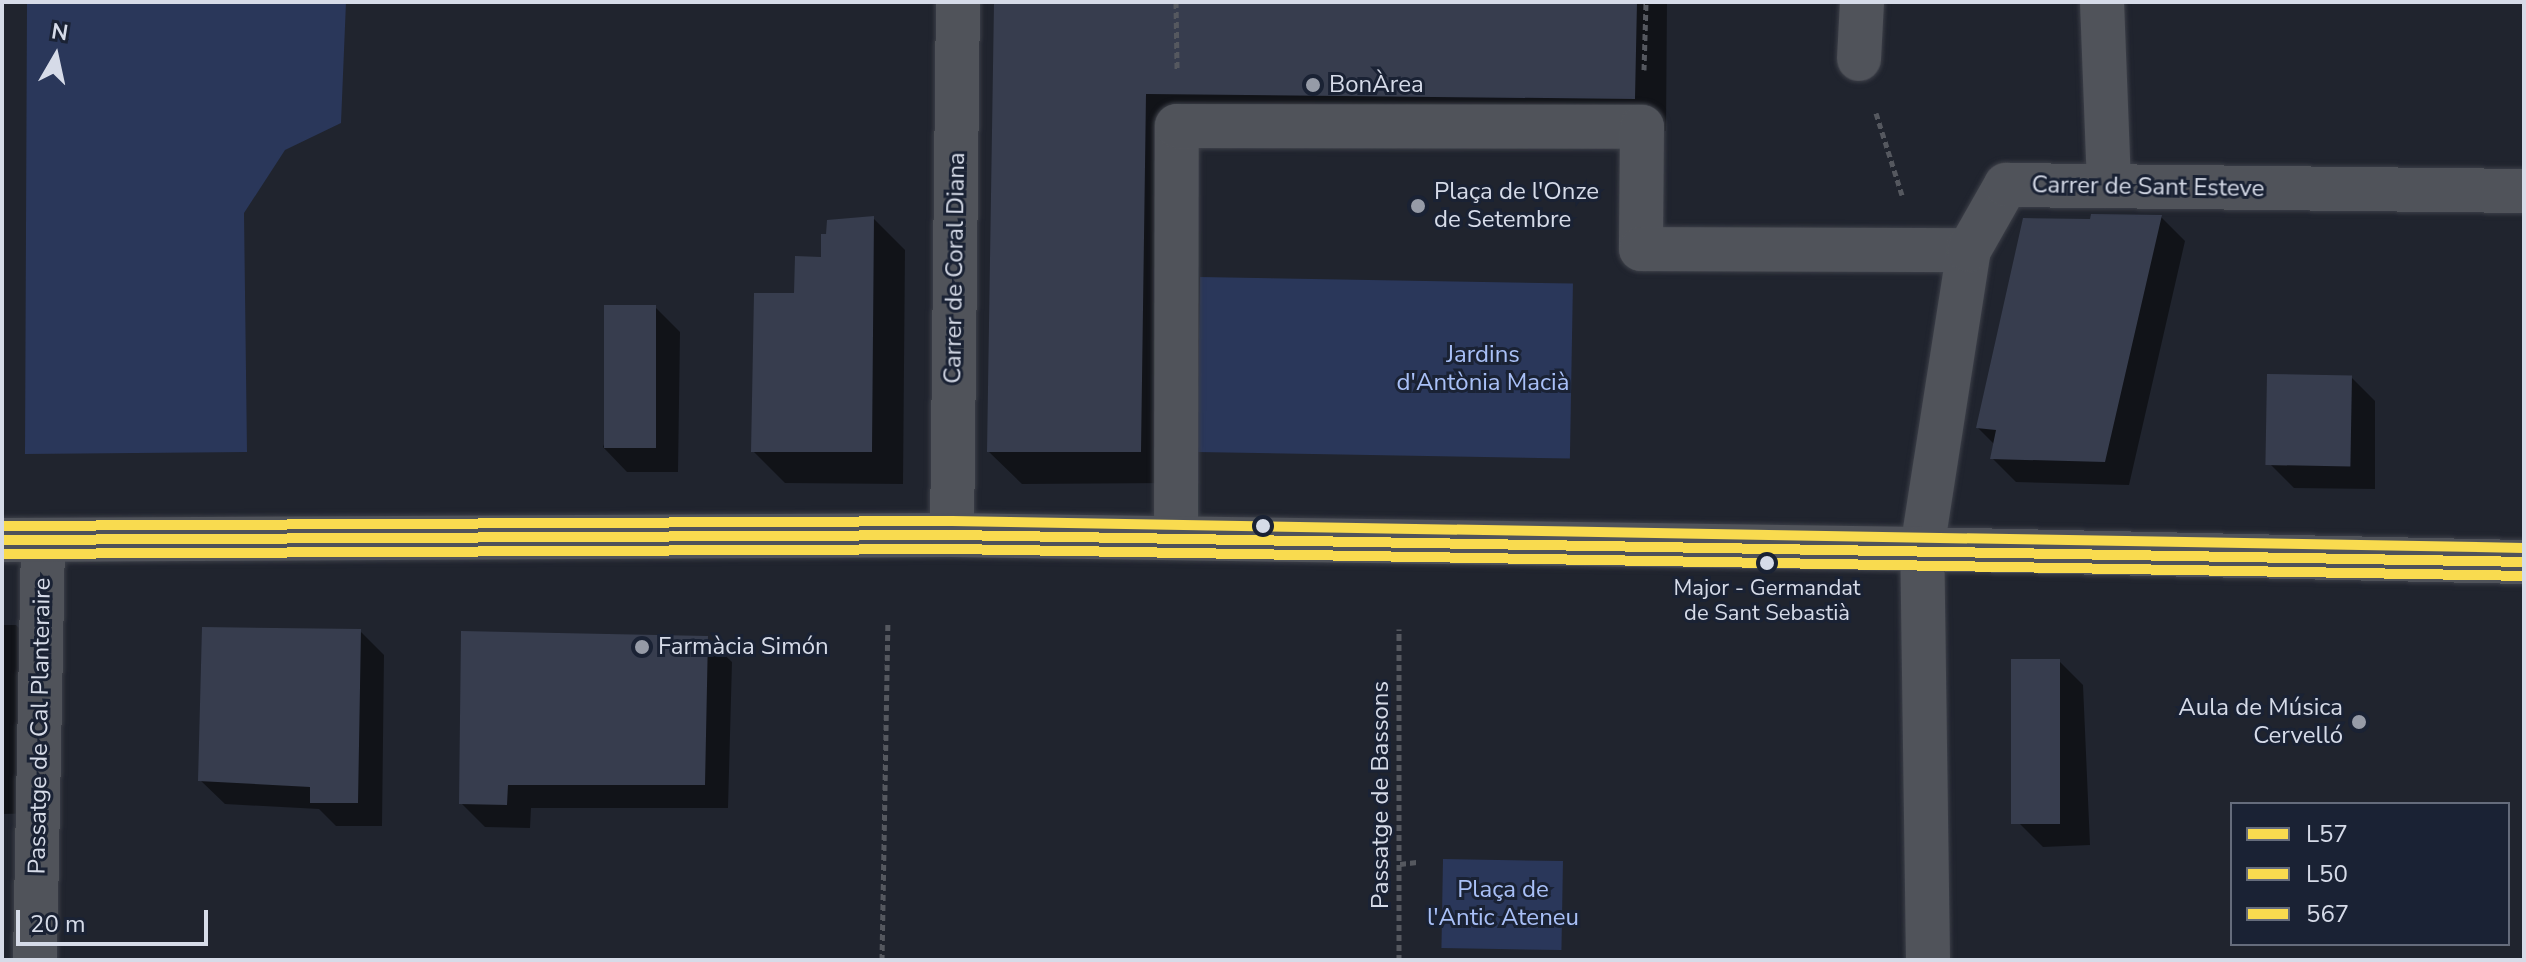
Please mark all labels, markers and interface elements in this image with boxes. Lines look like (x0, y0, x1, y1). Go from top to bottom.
north arrow (16, 16, 96, 96)
text: N (49, 16, 70, 48)
place label: BonÀrea (1329, 71, 1424, 99)
marker: BonÀrea (1304, 76, 1322, 94)
street label: Carrer de Coral Diana (939, 152, 971, 384)
street label: Carrer de Sant Esteve (2031, 171, 2265, 203)
place label: Plaça de l'Onze de Setembre (1434, 178, 1599, 234)
marker: Plaça de l'Onze de Setembre (1409, 197, 1427, 215)
park label: Jardins d'Antònia Macià (1397, 341, 1569, 397)
unlabelled marker (1255, 518, 1271, 534)
marker: Major - Germandat de Sant Sebastià (1759, 555, 1775, 571)
place label: Major - Germandat de Sant Sebastià (1673, 575, 1861, 626)
street label: Passatge de Cal Planteraire (23, 577, 57, 875)
place label: Farmàcia Simón (658, 633, 829, 661)
marker: Farmàcia Simón (633, 638, 651, 656)
street label: Passatge de Bassons (1367, 681, 1395, 909)
place label: Aula de Música Cervelló (2178, 694, 2343, 750)
marker: Aula de Música Cervelló (2350, 713, 2368, 731)
legend (2230, 802, 2510, 946)
text: L57 (2306, 818, 2348, 850)
text: L50 (2306, 858, 2348, 890)
park label: Plaça de l'Antic Ateneu (1427, 876, 1579, 932)
scale bar (20, 894, 212, 944)
text: 567 (2306, 898, 2349, 930)
text: 20 m (30, 908, 86, 940)

